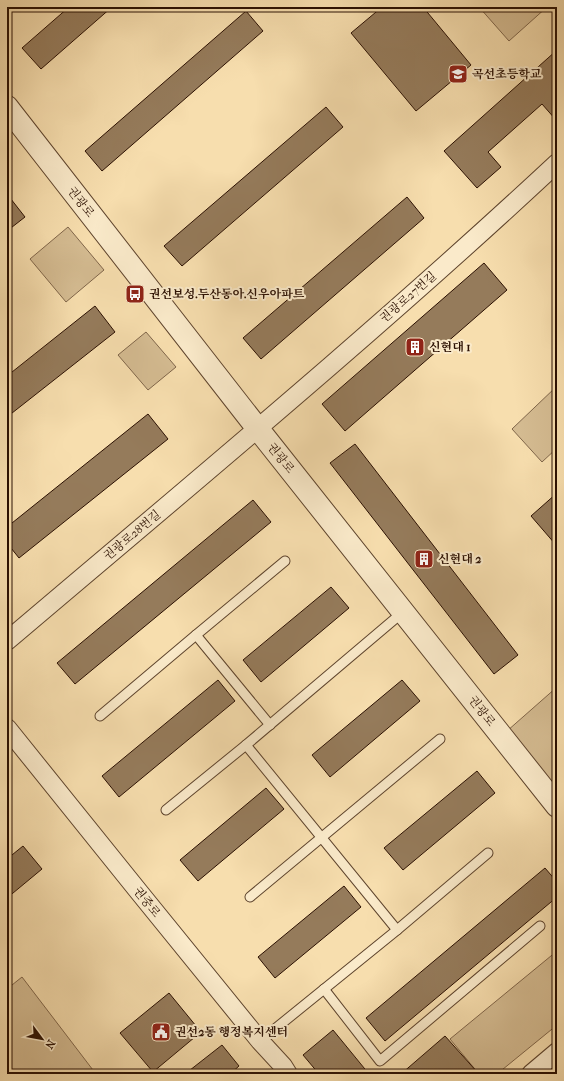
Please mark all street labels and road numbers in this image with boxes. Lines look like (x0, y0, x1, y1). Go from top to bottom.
street label: 권광로 (65, 184, 97, 220)
street label: 권광로27번길 (377, 269, 439, 325)
street label: 권광로 (265, 440, 298, 476)
street label: 권광로28번길 (101, 507, 163, 563)
street label: 권광로 (466, 693, 498, 729)
street label: 권중로 (131, 884, 164, 920)

